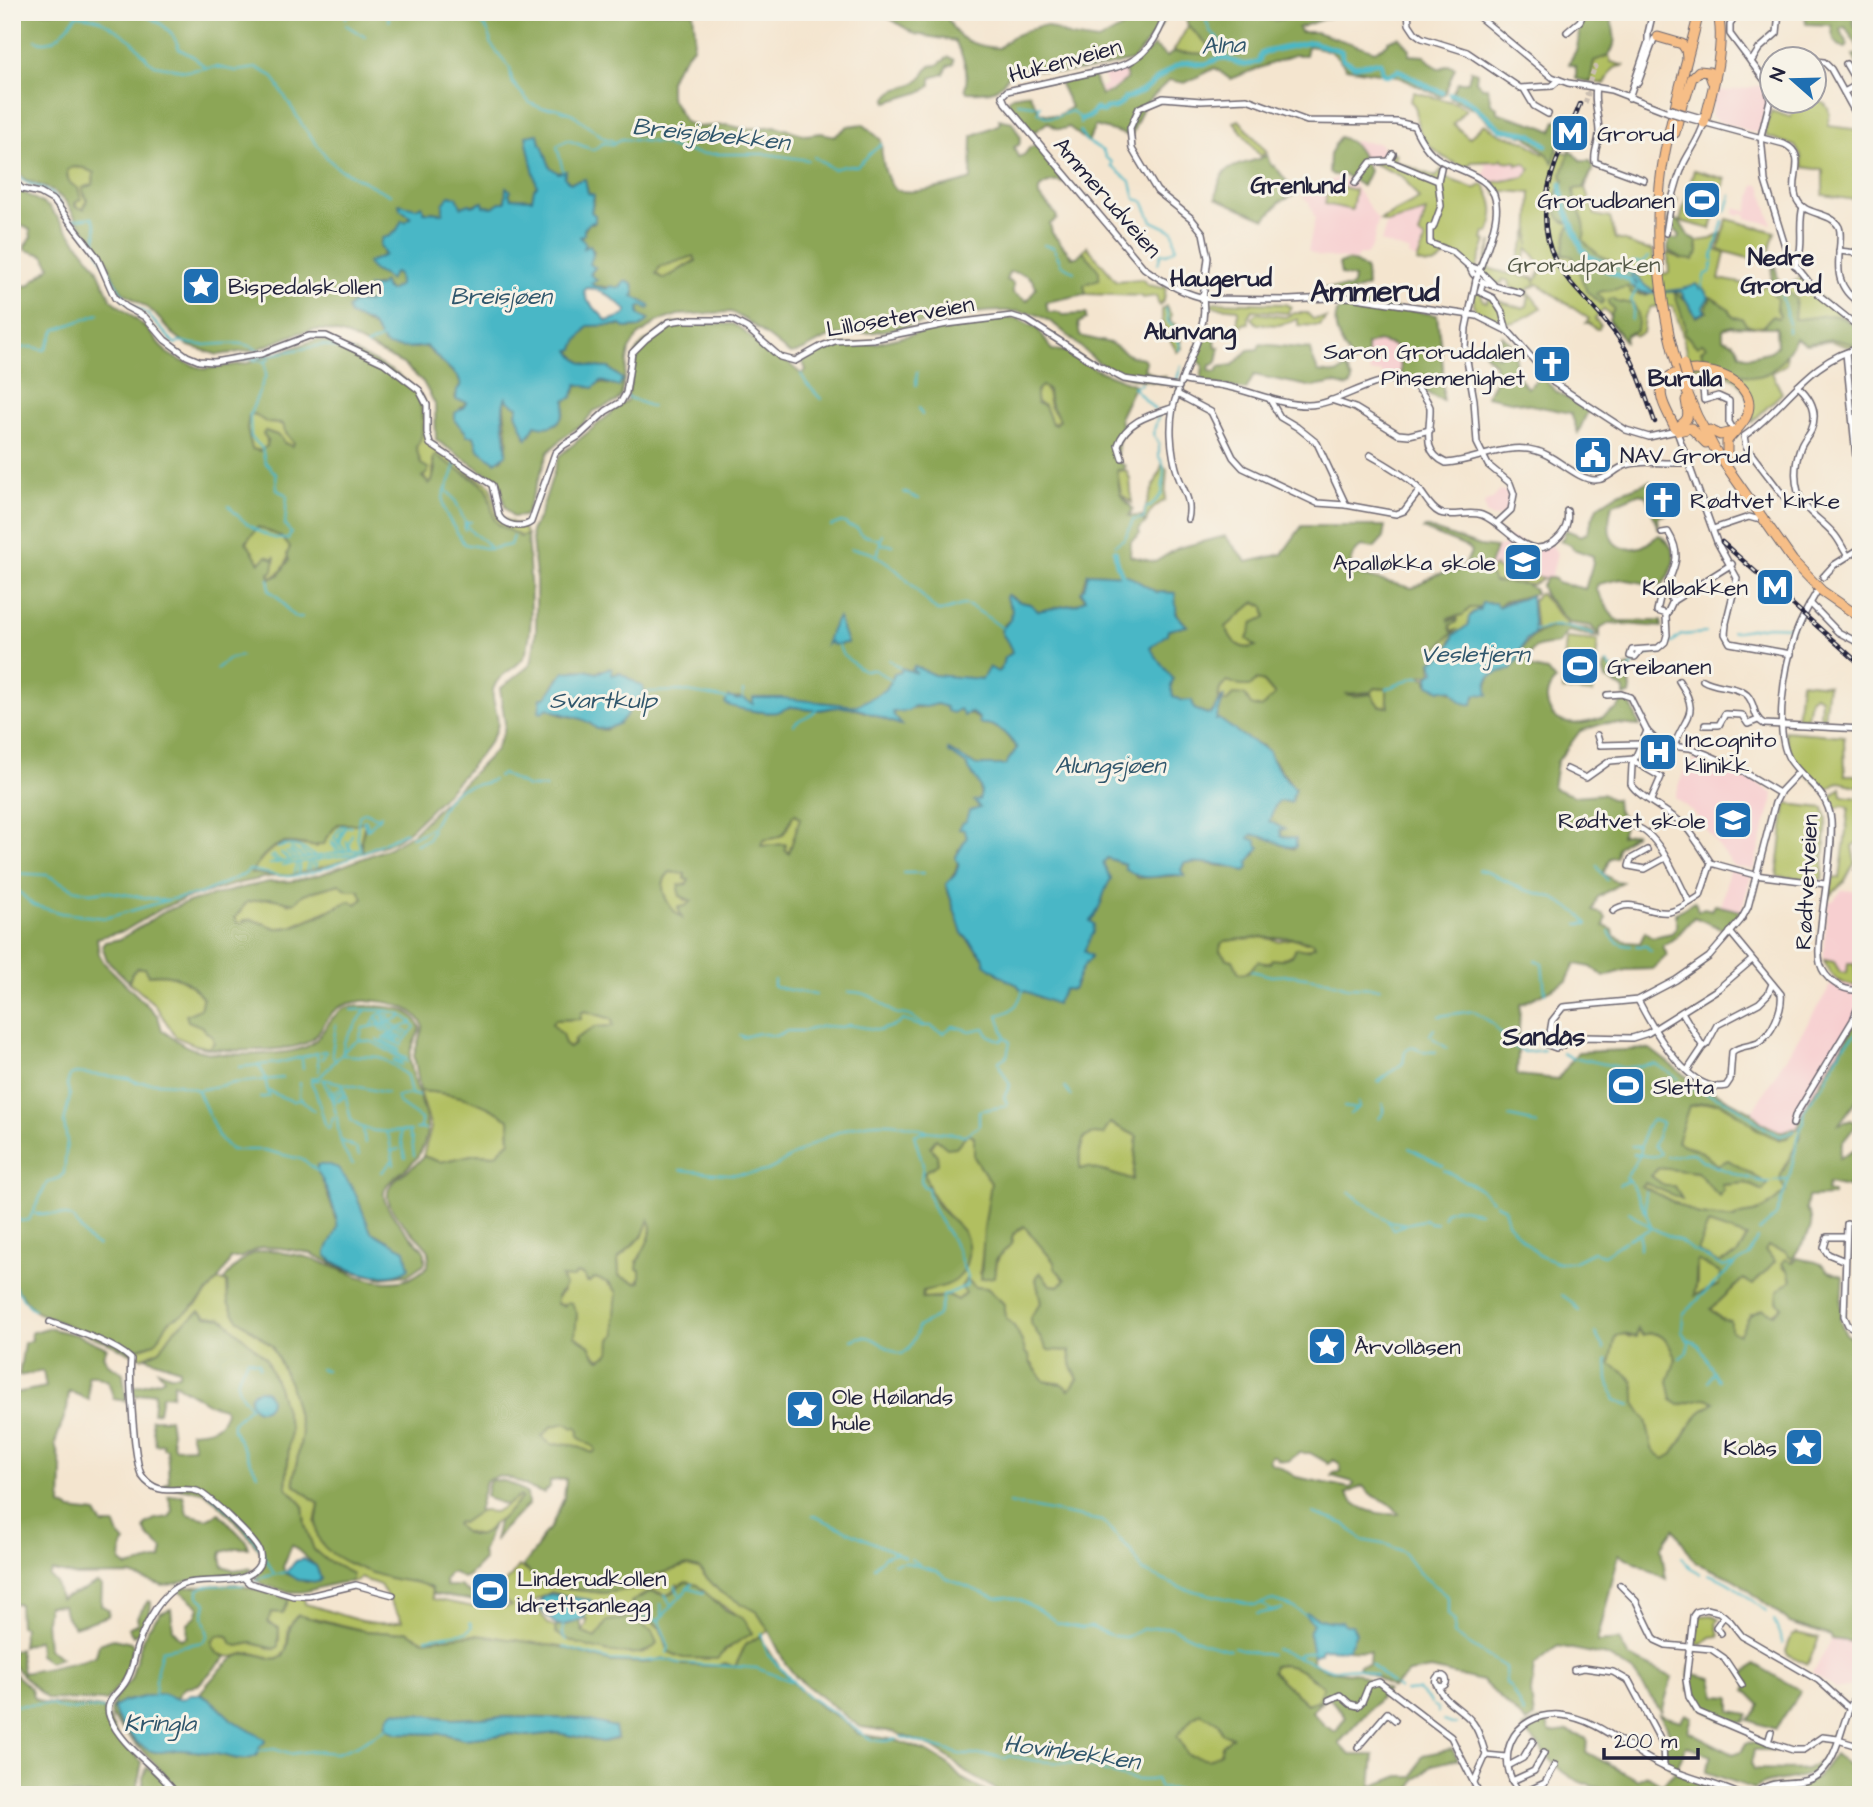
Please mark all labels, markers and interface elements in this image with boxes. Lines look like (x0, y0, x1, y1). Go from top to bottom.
water label: Alna (1201, 28, 1247, 64)
street label: Hukenveien (1005, 31, 1125, 91)
north arrow (1758, 46, 1828, 116)
text: N (1764, 64, 1793, 85)
water label: Breisjøbekken (631, 110, 793, 160)
metro station icon: Grorud (1549, 112, 1591, 154)
place label: Grorud (1597, 118, 1675, 150)
street label: Ammerudveien (1046, 130, 1169, 265)
district label: Grenlund (1250, 169, 1346, 203)
sports icon: Grorudbanen (1681, 179, 1723, 221)
place label: Grorudbanen (1537, 185, 1675, 217)
district label: Nedre Grorud (1740, 241, 1822, 303)
park label: Grorudparken (1508, 249, 1660, 281)
district label: Haugerud (1170, 262, 1273, 297)
place icon: Bispedalskollen (180, 265, 222, 307)
place label: Bispedalskollen (228, 271, 382, 303)
district label: Ammerud (1310, 271, 1440, 313)
water label: Breisjøen (450, 280, 554, 314)
street label: Lilloseterveien (824, 288, 977, 346)
district label: Alunvang (1144, 315, 1237, 350)
place label: Saron Groruddalen Pinsemenighet (1323, 336, 1526, 395)
church icon: Saron Groruddalen Pinsemenighet (1531, 343, 1573, 385)
district label: Burulla (1648, 362, 1723, 396)
public building icon: NAV Grorud (1572, 434, 1614, 476)
place label: NAV Grorud (1620, 440, 1751, 472)
church icon: Rødtvet kirke (1642, 479, 1684, 521)
place label: Rødtvet kirke (1690, 485, 1840, 517)
school or university icon: Apalløkka skole (1502, 541, 1544, 583)
place label: Apalløkka skole (1333, 547, 1496, 579)
metro station icon: Kalbakken (1754, 566, 1796, 608)
place label: Kalbakken (1642, 572, 1748, 604)
water label: Vesletjern (1420, 638, 1532, 672)
sports icon: Greibanen (1559, 645, 1601, 687)
place label: Greibanen (1607, 651, 1712, 683)
water label: Svartkulp (549, 684, 658, 718)
place label: Incognito klinikk (1685, 724, 1777, 782)
hospital icon: Incognito klinikk (1637, 731, 1679, 773)
water label: Alungsjøen (1055, 749, 1167, 784)
school or university icon: Rødtvet skole (1712, 799, 1754, 841)
place label: Rødtvet skole (1558, 805, 1706, 837)
street label: Rødtvetveien (1787, 813, 1827, 951)
district label: Sandås (1502, 1019, 1585, 1055)
sports icon: Sletta (1605, 1065, 1647, 1107)
place label: Sletta (1653, 1071, 1714, 1103)
place icon: Årvollåsen (1306, 1325, 1348, 1367)
place label: Årvollåsen (1354, 1331, 1461, 1363)
place label: Ole Høilands hule (832, 1381, 953, 1439)
place icon: Ole Høilands hule (784, 1388, 826, 1430)
place icon: Kolås (1783, 1426, 1825, 1468)
place label: Kolås (1723, 1432, 1777, 1464)
place label: Linderudkollen idrettsanlegg (517, 1563, 667, 1622)
sports icon: Linderudkollen idrettsanlegg (469, 1570, 511, 1612)
water label: Kringla (124, 1707, 198, 1742)
scale bar (1604, 1716, 1698, 1760)
water label: Hovinbekken (1002, 1727, 1144, 1780)
text: 200 m (1614, 1727, 1678, 1756)

